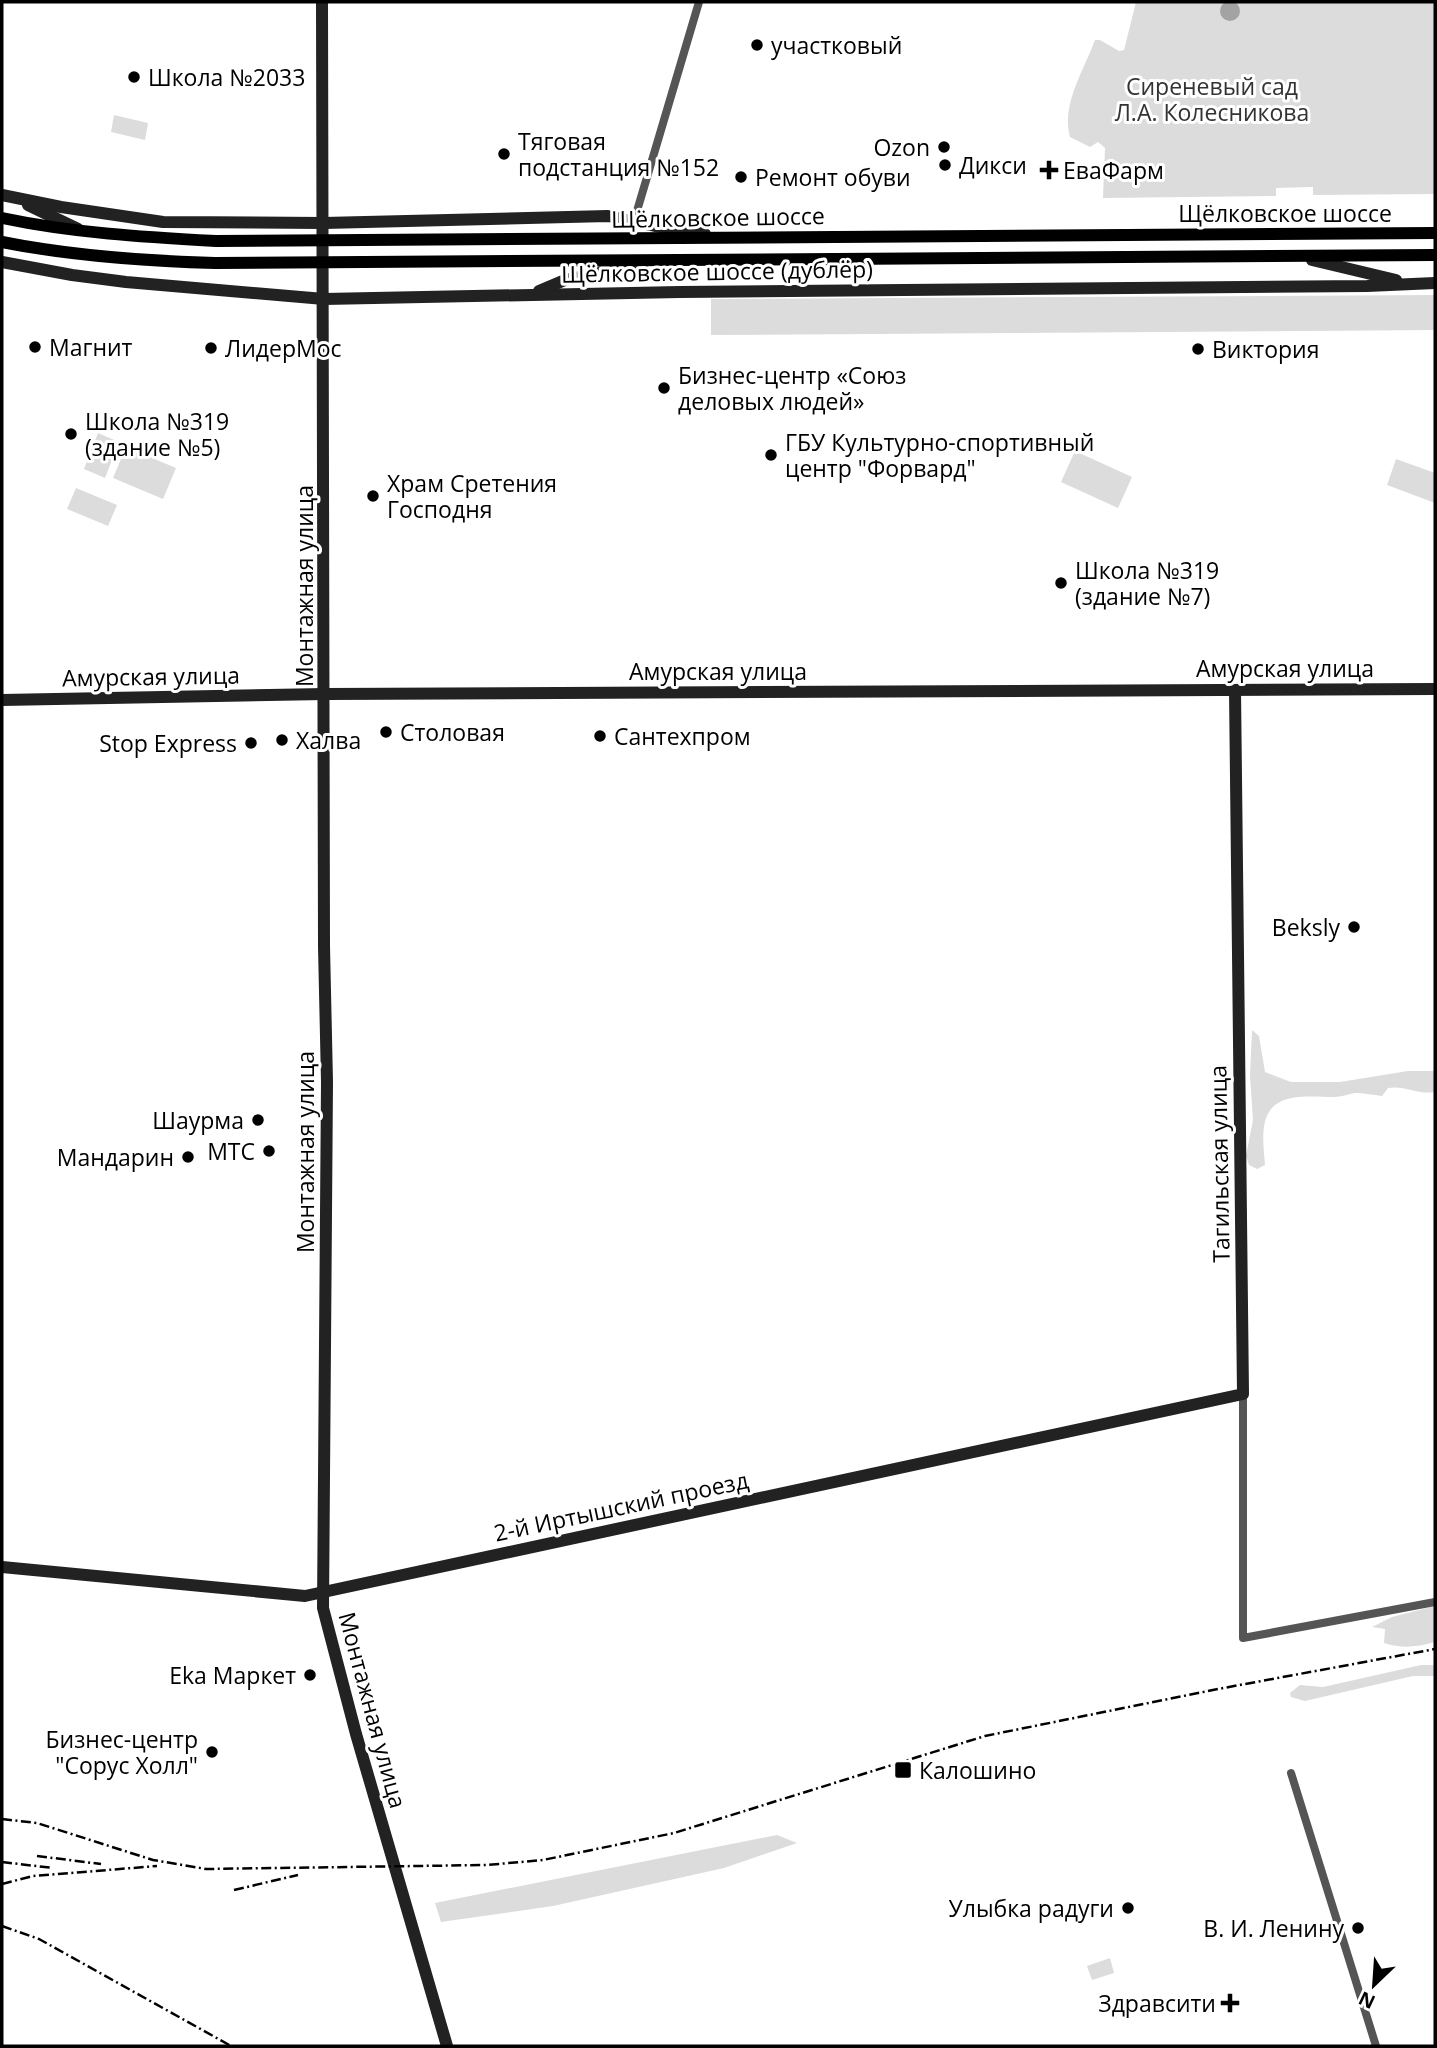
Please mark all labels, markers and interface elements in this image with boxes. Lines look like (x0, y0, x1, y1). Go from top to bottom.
place label: участковый (771, 29, 902, 61)
marker: участковый (749, 37, 765, 53)
place label: Школа №2033 (148, 61, 305, 93)
marker: Школа №2033 (126, 69, 142, 85)
park label: Сиреневый сад Л.А. Колесникова (1115, 70, 1309, 128)
place label: Тяговая подстанция №152 (518, 125, 719, 183)
place label: Ozon (873, 131, 930, 163)
marker: Ozon (936, 139, 952, 155)
marker: Тяговая подстанция №152 (496, 146, 512, 162)
place label: Дикси (959, 149, 1027, 181)
place label: ЕваФарм (1063, 154, 1164, 186)
marker: Дикси (937, 157, 953, 173)
place label: Ремонт обуви (755, 161, 911, 193)
marker: ЕваФарм (1041, 162, 1057, 178)
marker: Ремонт обуви (733, 169, 749, 185)
street label: Щёлковское шоссе (1178, 197, 1392, 229)
street label: Щёлковское шоссе (611, 199, 825, 235)
street label: Щёлковское шоссе (дублёр) (561, 252, 873, 290)
place label: Магнит (49, 331, 133, 363)
place label: ЛидерМос (225, 332, 342, 364)
place label: Виктория (1212, 333, 1319, 365)
marker: Магнит (27, 339, 43, 355)
marker: ЛидерМос (203, 340, 219, 356)
marker: Виктория (1190, 341, 1206, 357)
place label: Бизнес-центр «Союз деловых людей» (678, 359, 906, 417)
marker: Бизнес-центр «Союз деловых людей» (656, 380, 672, 396)
place label: Школа №319 (здание №5) (85, 405, 229, 463)
marker: Школа №319 (здание №5) (63, 426, 79, 442)
place label: ГБУ Культурно-спортивный центр "Форвард" (785, 426, 1094, 484)
marker: ГБУ Культурно-спортивный центр "Форвард" (763, 447, 779, 463)
place label: Храм Сретения Господня (387, 467, 557, 525)
street label: Монтажная улица (288, 485, 320, 687)
marker: Храм Сретения Господня (365, 488, 381, 504)
place label: Школа №319 (здание №7) (1075, 554, 1219, 612)
marker: Школа №319 (здание №7) (1053, 575, 1069, 591)
street label: Амурская улица (1196, 652, 1374, 684)
street label: Амурская улица (629, 655, 807, 687)
street label: Амурская улица (62, 658, 240, 694)
place label: Столовая (400, 716, 505, 748)
place label: Сантехпром (614, 720, 751, 752)
place label: Халва (296, 724, 361, 756)
marker: Столовая (378, 724, 394, 740)
place label: Stop Express (99, 727, 237, 759)
marker: Сантехпром (592, 728, 608, 744)
marker: Халва (274, 732, 290, 748)
marker: Stop Express (243, 735, 259, 751)
place label: Beksly (1272, 911, 1340, 943)
marker: Beksly (1346, 919, 1362, 935)
street label: Монтажная улица (289, 1051, 321, 1253)
street label: Тагильская улица (1201, 1065, 1237, 1263)
place label: Шаурма (152, 1104, 244, 1136)
marker: Шаурма (250, 1112, 266, 1128)
place label: МТС (207, 1135, 255, 1167)
place label: Мандарин (57, 1141, 174, 1173)
marker: МТС (261, 1143, 277, 1159)
marker: Мандарин (180, 1149, 196, 1165)
street label: 2-й Иртышский проезд (491, 1463, 751, 1549)
street label: Монтажная улица (331, 1608, 415, 1812)
place label: Eka Маркет (169, 1659, 296, 1691)
marker: Eka Маркет (302, 1667, 318, 1683)
place label: Бизнес-центр "Сорус Холл" (46, 1723, 198, 1781)
marker: Бизнес-центр "Сорус Холл" (204, 1744, 220, 1760)
place label: Калошино (919, 1754, 1036, 1786)
marker: Калошино (893, 1760, 913, 1780)
place label: Улыбка радуги (949, 1892, 1114, 1924)
marker: Улыбка радуги (1120, 1900, 1136, 1916)
place label: В. И. Ленину (1203, 1912, 1344, 1944)
marker: В. И. Ленину (1350, 1920, 1366, 1936)
north arrow (1339, 1950, 1409, 2020)
text: N (1354, 1985, 1379, 2015)
place label: Здравсити (1098, 1987, 1216, 2019)
marker: Здравсити (1222, 1995, 1238, 2011)

